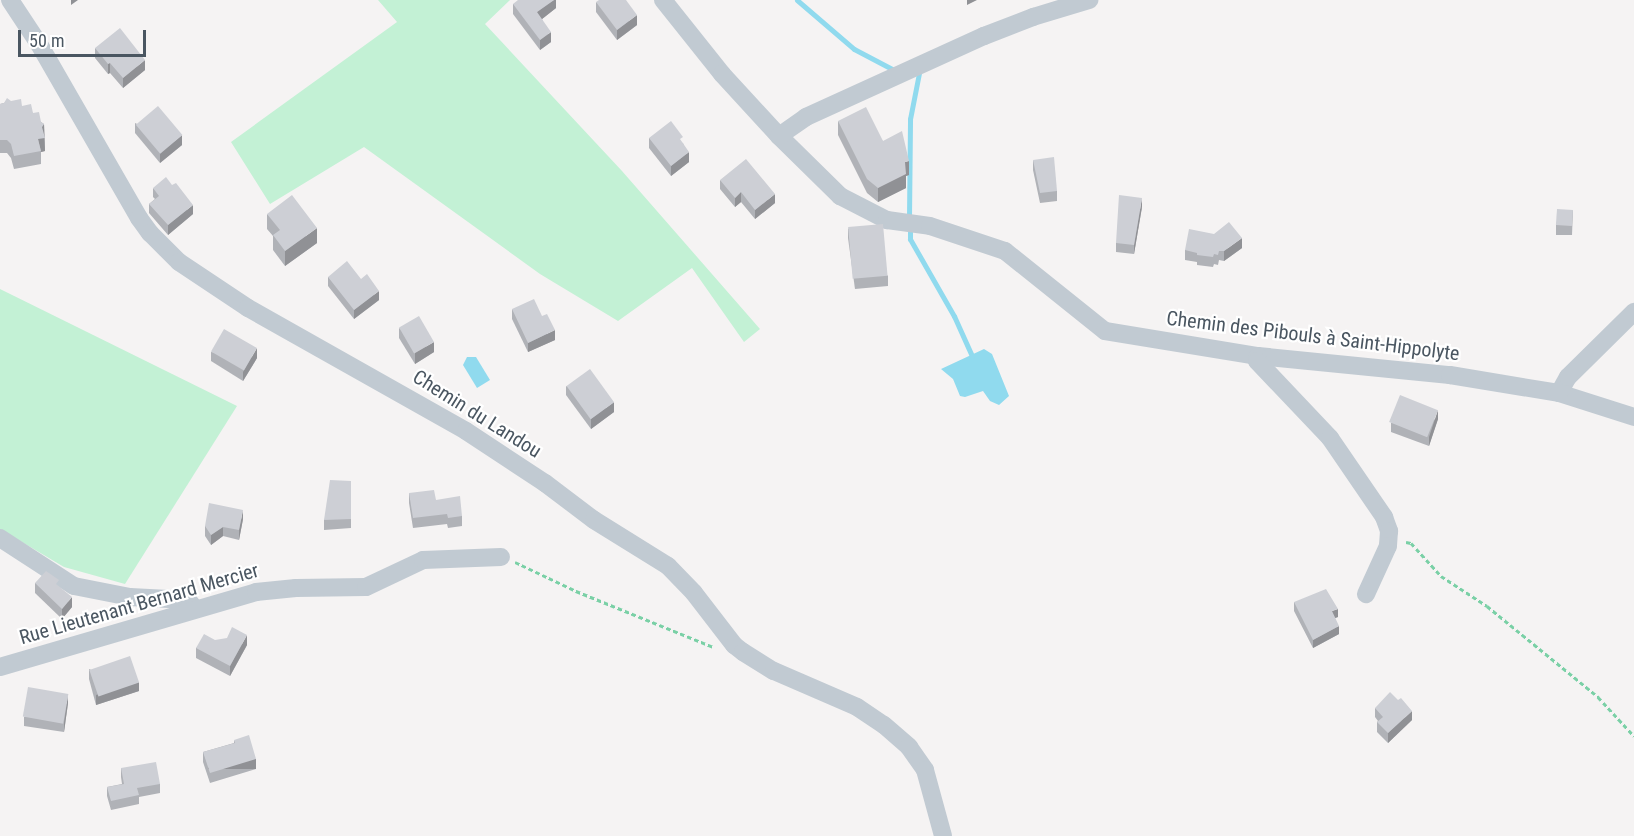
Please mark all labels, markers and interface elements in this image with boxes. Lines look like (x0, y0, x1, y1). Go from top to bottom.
scale bar (21, 18, 148, 56)
text: 50 m (29, 30, 64, 51)
street label: Chemin des Pibouls à Saint-Hippolyte (1165, 306, 1461, 366)
street label: Chemin du Landou (408, 365, 546, 463)
street label: Rue Lieutenant Bernard Mercier (17, 558, 261, 650)

